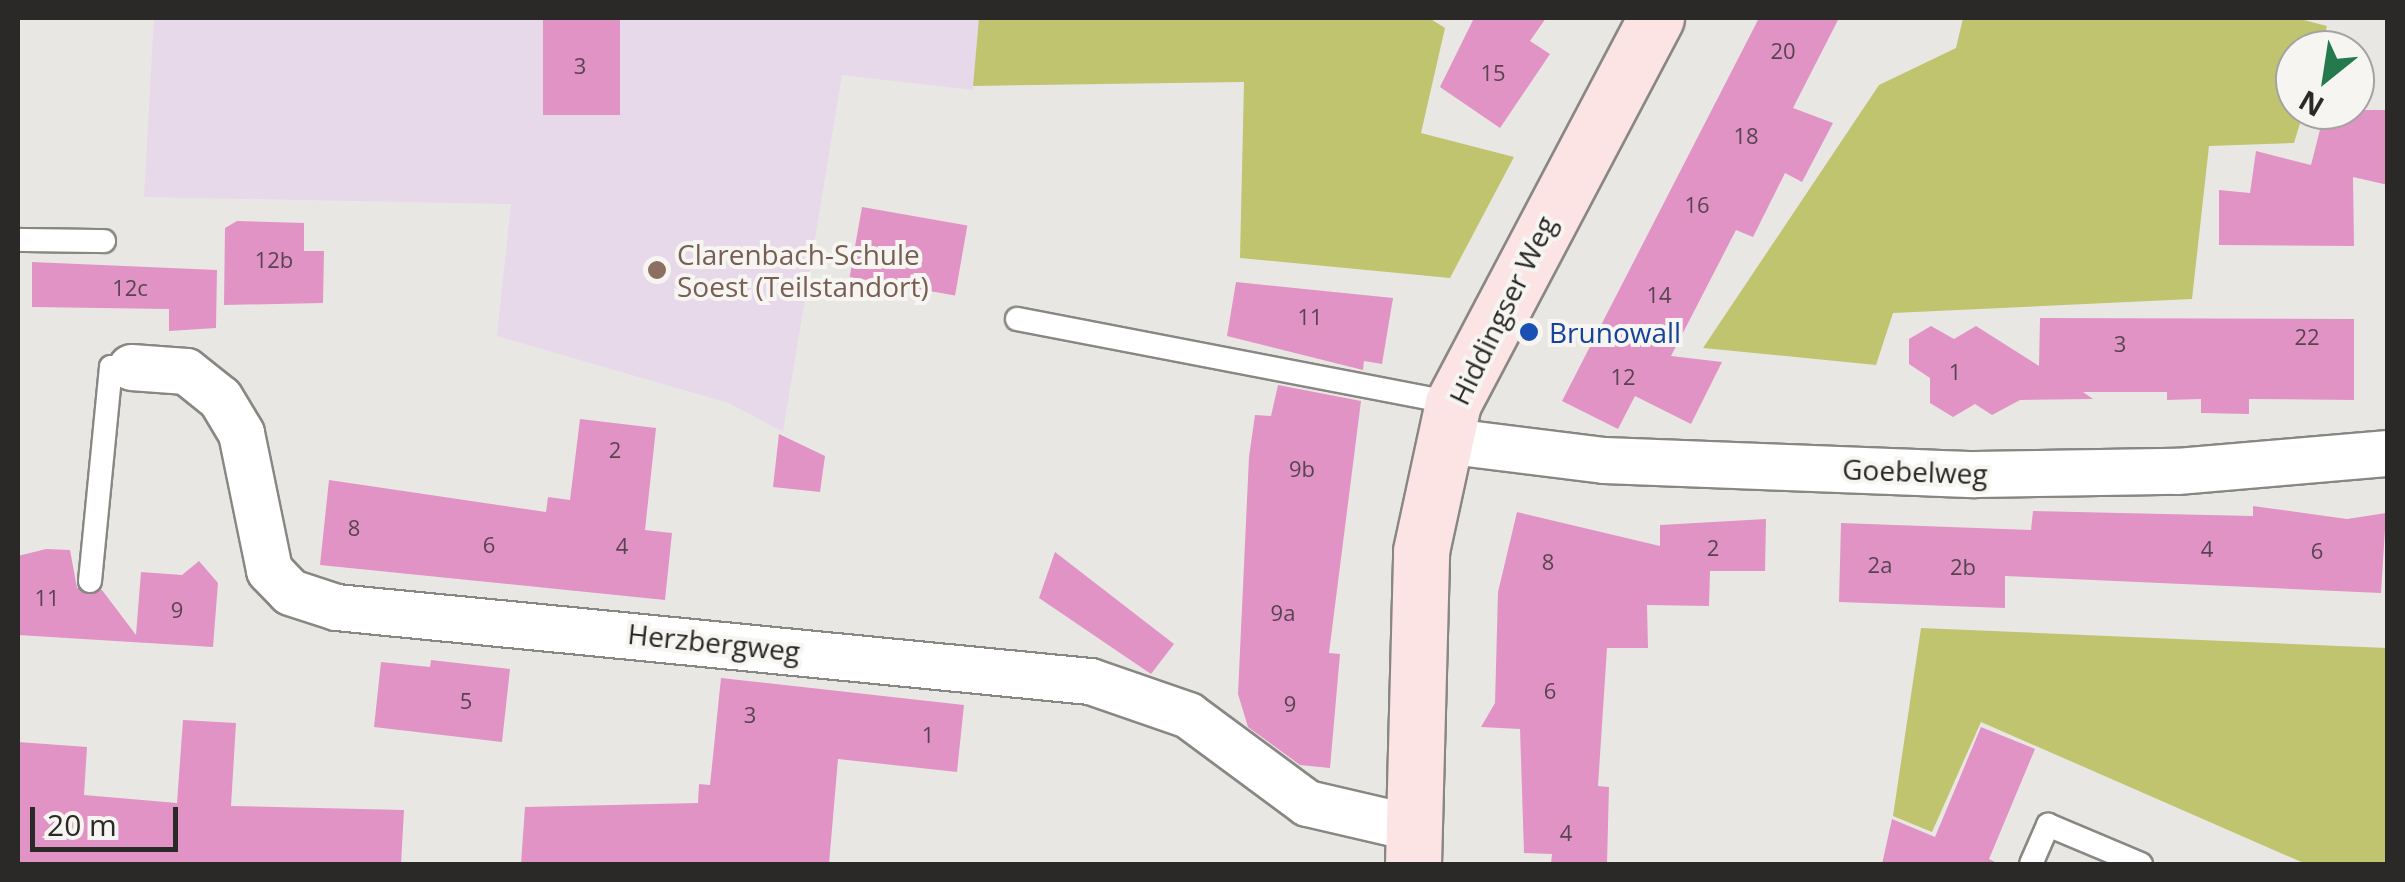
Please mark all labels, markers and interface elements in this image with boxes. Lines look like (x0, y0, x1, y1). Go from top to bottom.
north arrow (2275, 30, 2375, 130)
house number: 20 (1770, 38, 1796, 64)
house number: 3 (574, 53, 586, 79)
house number: 15 (1480, 60, 1506, 86)
text: N (2292, 82, 2330, 126)
house number: 18 (1733, 123, 1759, 149)
house number: 16 (1684, 192, 1710, 218)
street label: Hiddingser Weg (1442, 210, 1562, 410)
place label: Clarenbach-Schule Soest (Teilstandort) (677, 237, 929, 303)
house number: 12b (255, 247, 293, 273)
marker: Clarenbach-Schule Soest (Teilstandort) (646, 259, 668, 281)
house number: 12c (112, 275, 148, 301)
house number: 14 (1646, 282, 1672, 308)
house number: 11 (1297, 304, 1323, 330)
place label: Brunowall (1549, 315, 1681, 349)
marker: Brunowall (1518, 321, 1540, 343)
house number: 22 (2294, 324, 2320, 350)
house number: 3 (2114, 331, 2126, 357)
house number: 1 (1949, 359, 1961, 385)
house number: 12 (1610, 364, 1636, 390)
house number: 2 (609, 437, 621, 463)
street label: Goebelweg (1842, 452, 1988, 490)
house number: 9b (1289, 456, 1315, 482)
house number: 8 (348, 515, 360, 541)
house number: 6 (483, 532, 495, 558)
house number: 4 (616, 533, 628, 559)
house number: 2 (1707, 535, 1719, 561)
house number: 4 (2201, 536, 2213, 562)
house number: 6 (2311, 538, 2323, 564)
house number: 8 (1542, 549, 1554, 575)
house number: 2a (1868, 552, 1892, 578)
house number: 2b (1950, 554, 1976, 580)
house number: 11 (34, 585, 60, 611)
house number: 9 (171, 597, 183, 623)
house number: 9a (1271, 600, 1295, 626)
street label: Herzbergweg (626, 616, 802, 668)
house number: 6 (1544, 678, 1556, 704)
house number: 5 (460, 688, 472, 714)
house number: 9 (1284, 691, 1296, 717)
house number: 3 (744, 702, 756, 728)
house number: 1 (922, 722, 934, 748)
scale bar (35, 787, 182, 849)
text: 20 m (47, 804, 117, 845)
house number: 4 (1560, 820, 1572, 846)

